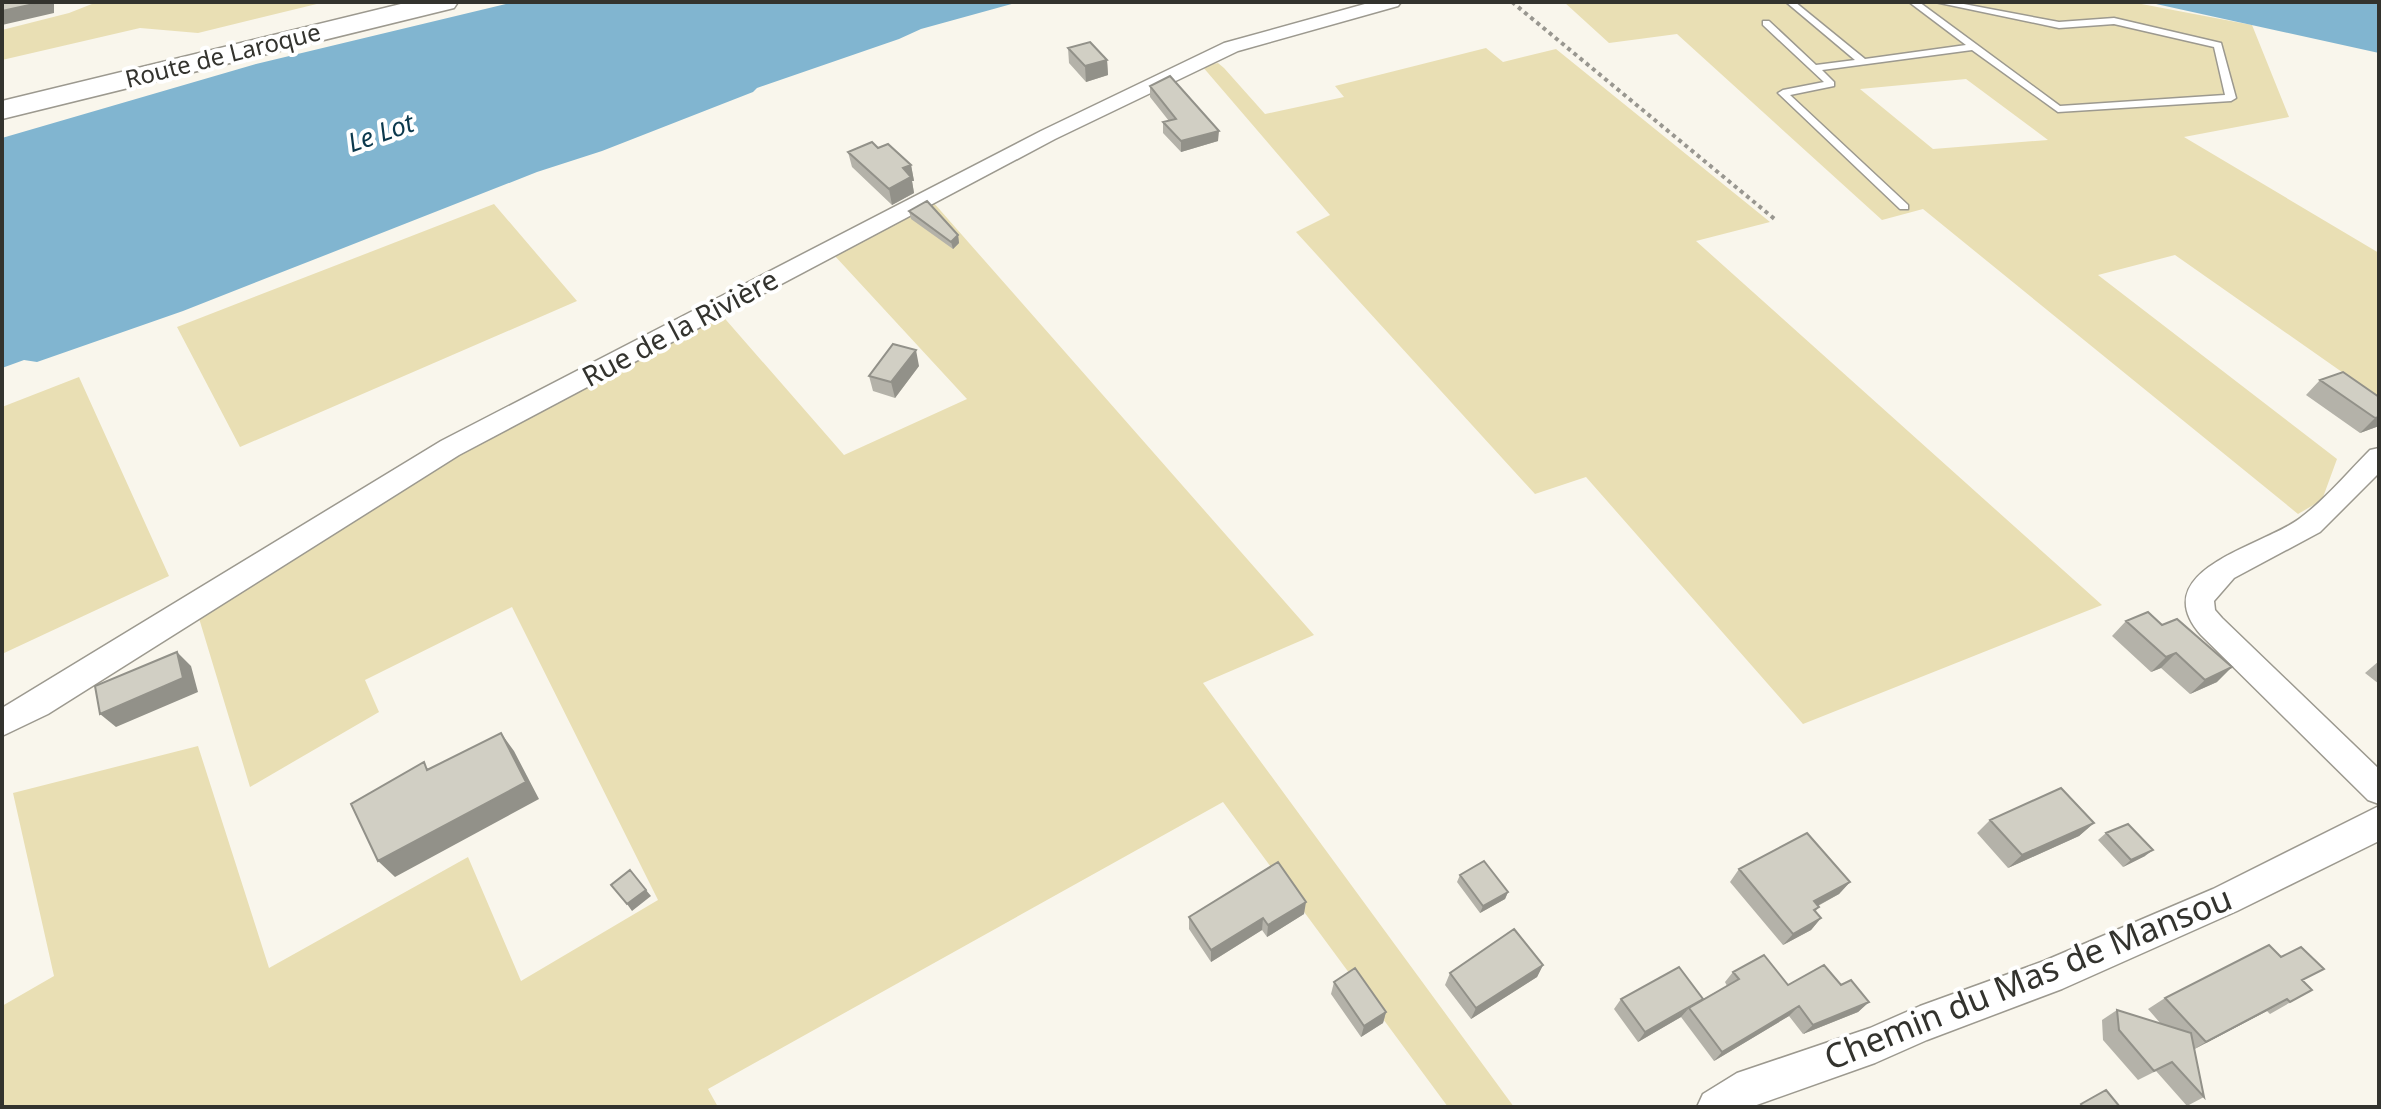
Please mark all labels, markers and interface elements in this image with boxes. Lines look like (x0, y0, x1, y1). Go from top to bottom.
street label: Route de Laroque (121, 14, 324, 95)
water label: Le Lot (343, 104, 420, 160)
street label: Rue de la Rivière (575, 259, 784, 395)
street label: Chemin du Mas de Mansou (1817, 874, 2238, 1080)

